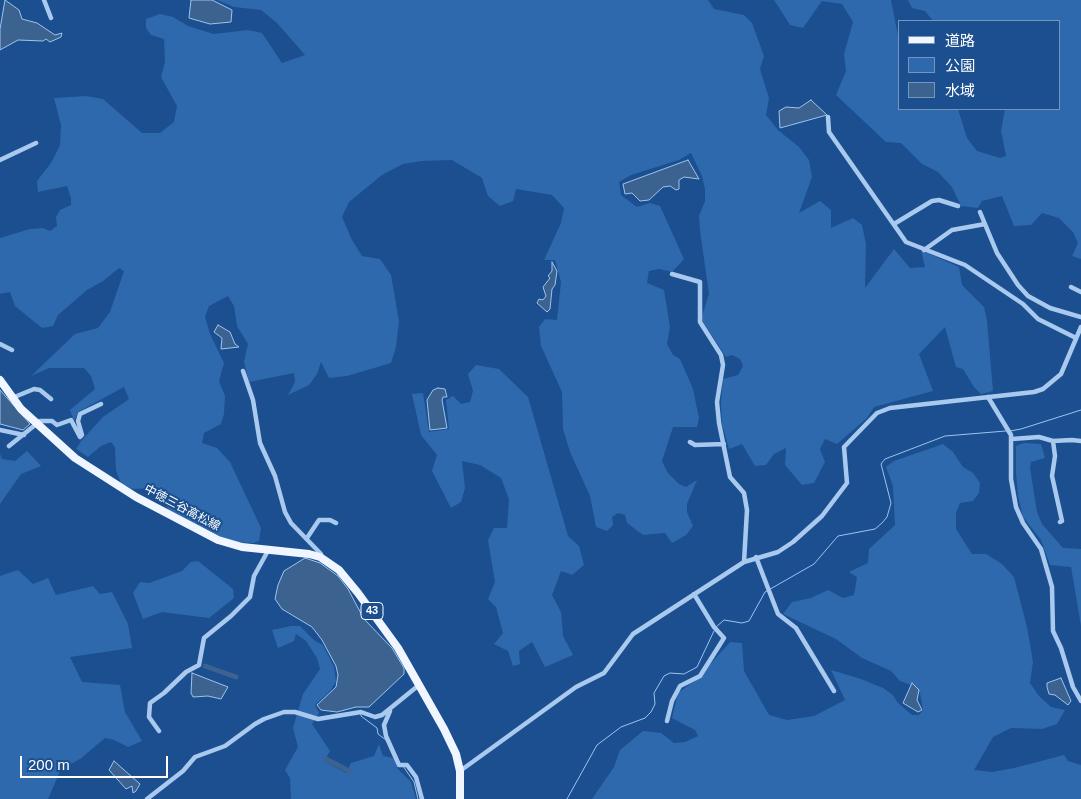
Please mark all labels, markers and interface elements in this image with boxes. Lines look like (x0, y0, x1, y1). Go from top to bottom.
legend (898, 20, 1061, 110)
text: 道路 (945, 32, 975, 49)
text: 公園 (945, 57, 975, 74)
text: 水域 (945, 82, 975, 99)
street label: 中徳三谷高松線 (142, 482, 222, 534)
road number: 43 (361, 602, 383, 620)
scale bar (22, 746, 170, 778)
text: 200 m (28, 756, 70, 773)

